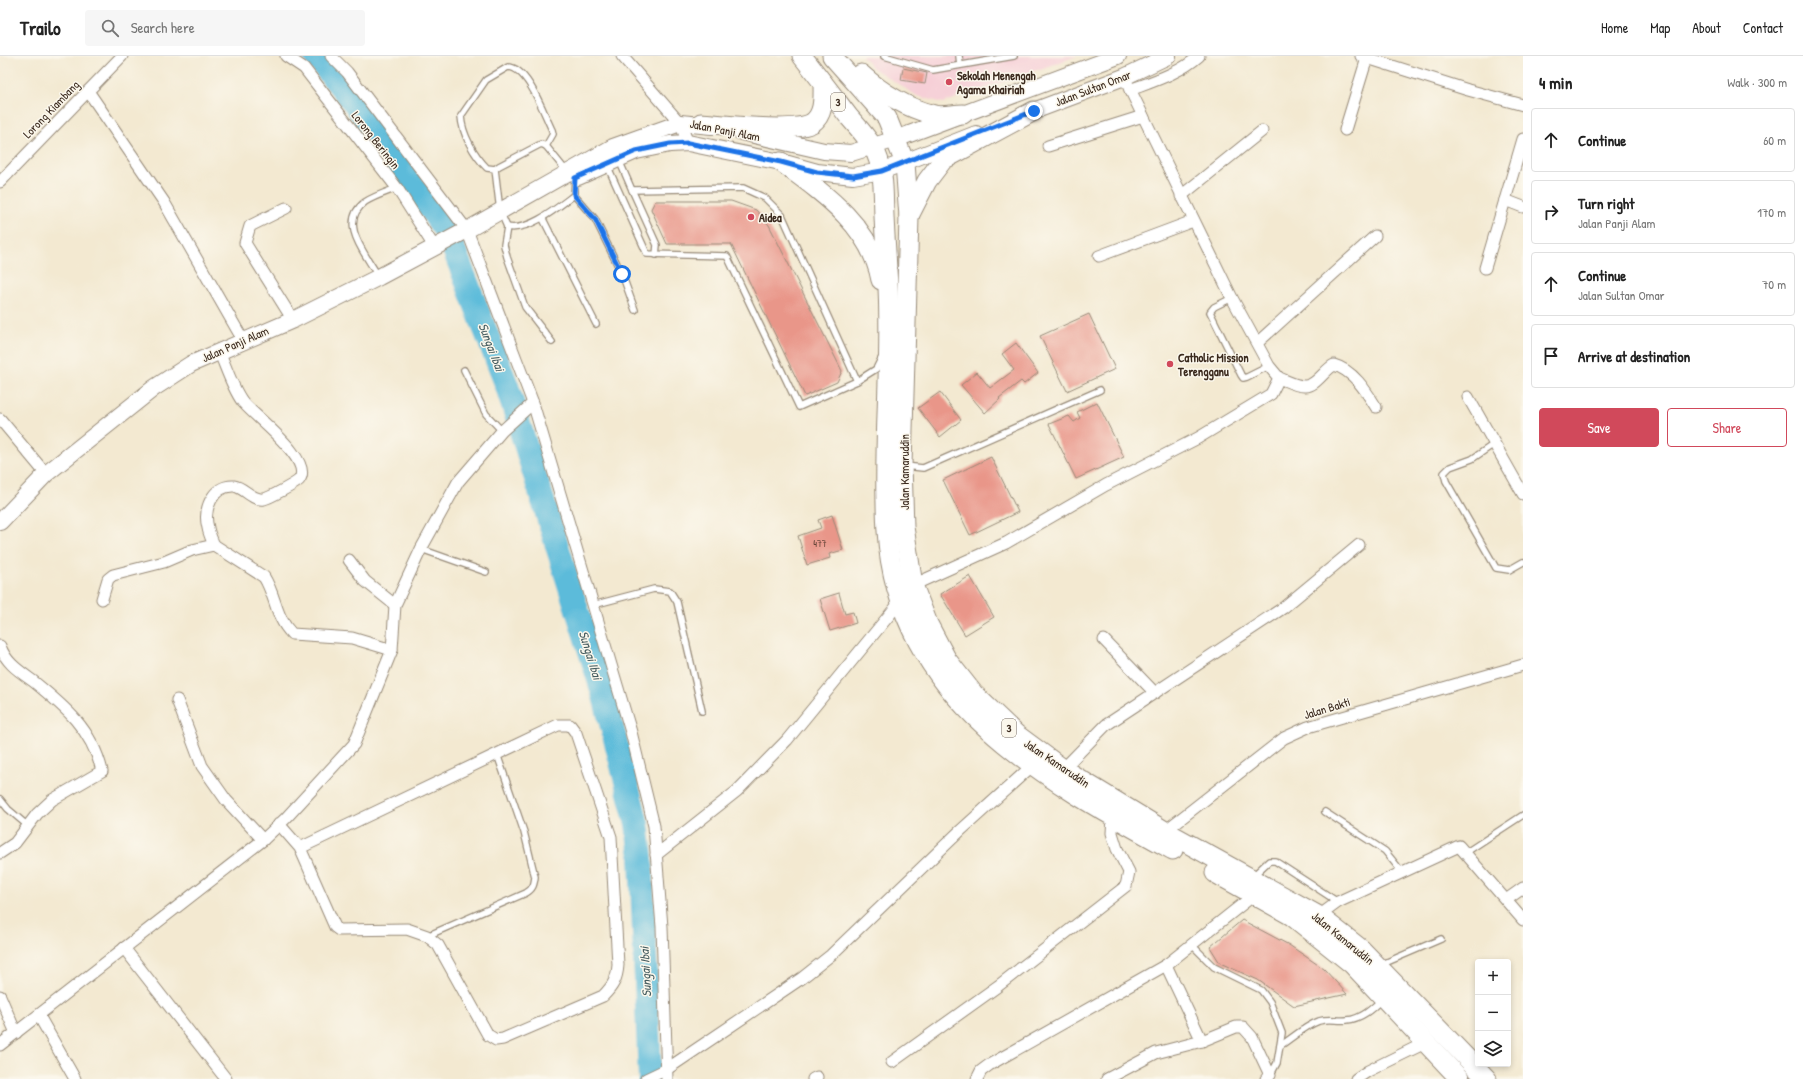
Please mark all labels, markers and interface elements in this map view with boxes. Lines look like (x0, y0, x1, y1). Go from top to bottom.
search box (85, 10, 365, 46)
text: Trailo (20, 15, 61, 41)
icon: search (99, 17, 121, 39)
text: Search here (131, 17, 195, 38)
text: Home (1601, 18, 1628, 37)
text: Map (1650, 18, 1670, 37)
text: About (1692, 18, 1721, 37)
text: Contact (1743, 18, 1783, 37)
street label: Jalan Sultan Omar (1053, 66, 1134, 110)
place label: Sekolah Menengah Agama Khairiah (957, 67, 1036, 99)
text: 4 min (1539, 71, 1572, 94)
text: Walk · 300 m (1727, 73, 1787, 91)
street label: Lorong Kiambang (19, 76, 83, 142)
marker: Sekolah Menengah Agama Khairiah (944, 77, 954, 87)
road number: 3 (831, 93, 845, 111)
route end (1025, 102, 1043, 120)
street label: Lorong Beringin (348, 107, 404, 173)
street label: Jalan Panji Alam (688, 115, 762, 145)
icon: ahead (1540, 129, 1562, 151)
text: Continue (1578, 130, 1626, 151)
text: 60 m (1763, 131, 1786, 149)
text: Turn right (1578, 193, 1634, 214)
icon: right (1540, 201, 1562, 223)
text: 170 m (1757, 203, 1786, 221)
place label: Aidea (759, 209, 782, 226)
marker: Aidea (746, 212, 756, 222)
text: Jalan Panji Alam (1578, 214, 1655, 232)
route start (613, 265, 631, 283)
text: Continue (1578, 265, 1626, 286)
icon: ahead (1540, 273, 1562, 295)
text: 70 m (1762, 275, 1786, 293)
text: Jalan Sultan Omar (1578, 286, 1665, 304)
water label: Sungai Ibai (474, 320, 510, 375)
street label: Jalan Panji Alam (199, 322, 271, 366)
icon: arrive (1540, 345, 1562, 367)
text: Arrive at destination (1578, 346, 1690, 367)
place label: Catholic Mission Terengganu (1177, 349, 1249, 381)
marker: Catholic Mission Terengganu (1165, 359, 1175, 369)
button: Save (1539, 408, 1659, 447)
button: Share (1667, 408, 1787, 447)
street label: Jalan Kamaruddin (896, 434, 913, 510)
house number: 477 (813, 537, 827, 550)
water label: Sungai Ibai (574, 628, 607, 683)
street label: Jalan Bakti (1302, 693, 1352, 723)
road number: 3 (1002, 719, 1016, 737)
street label: Jalan Kamaruddin (1021, 735, 1093, 791)
street label: Jalan Kamaruddin (1308, 907, 1378, 969)
water label: Sungai Ibai (635, 945, 656, 998)
map controls (1475, 959, 1511, 1067)
button: + (1475, 959, 1511, 995)
button: − (1475, 995, 1511, 1031)
button: layers (1475, 1031, 1511, 1067)

